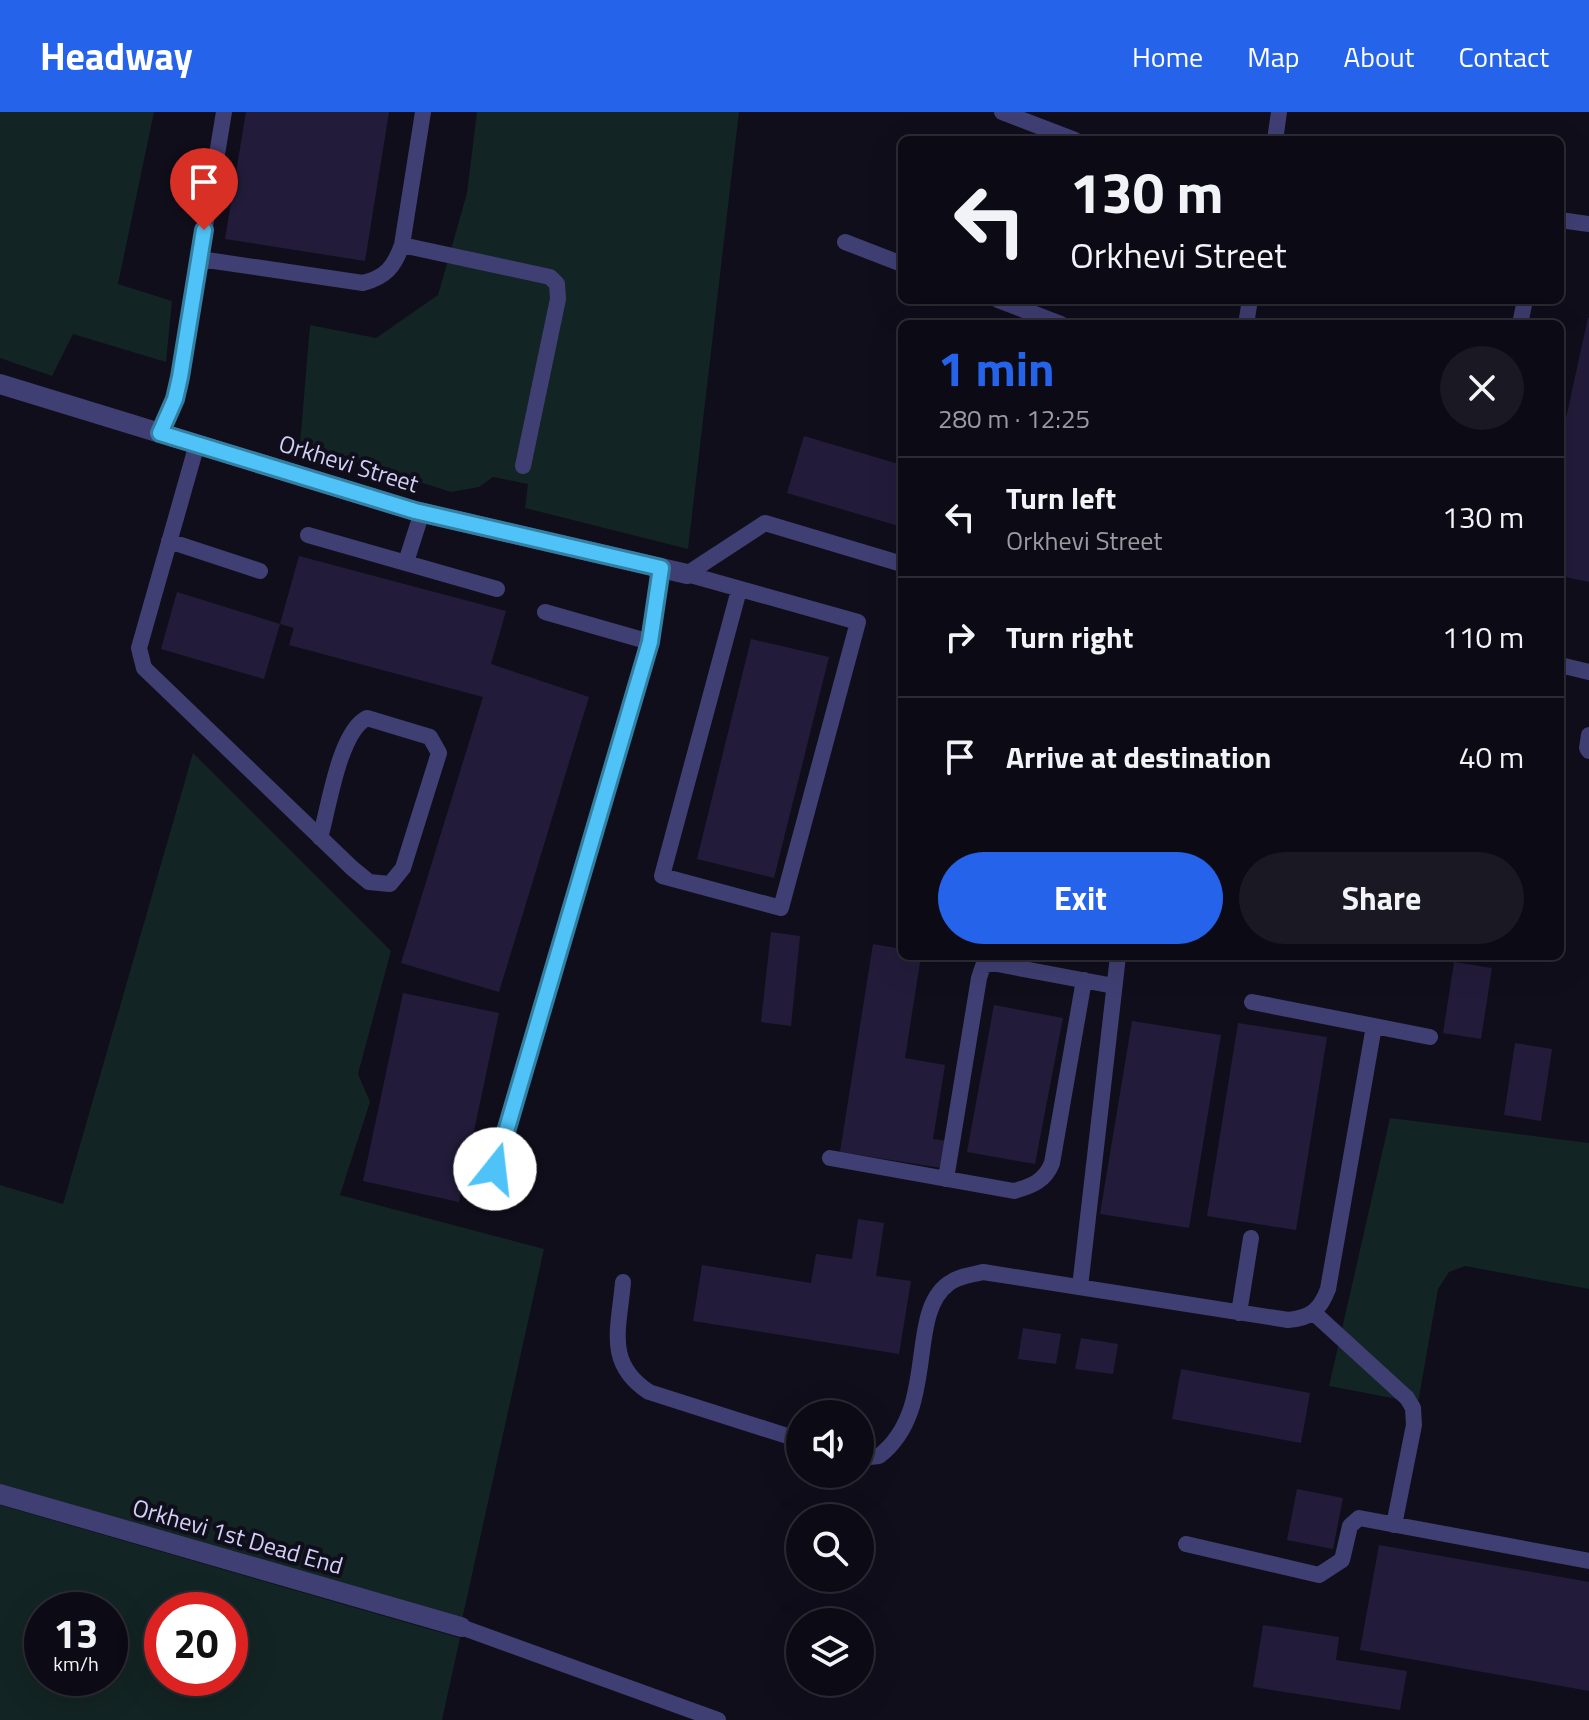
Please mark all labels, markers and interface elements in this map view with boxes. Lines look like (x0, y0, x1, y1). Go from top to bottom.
text: Headway (40, 27, 193, 85)
text: Home (1132, 35, 1203, 78)
text: Map (1247, 35, 1300, 78)
text: About (1344, 35, 1414, 78)
text: Contact (1458, 35, 1549, 78)
pin (170, 148, 238, 230)
text: 130 m (1070, 150, 1223, 235)
icon: arrive (182, 160, 226, 204)
icon: left (938, 168, 1042, 272)
text: Orkhevi Street (1070, 227, 1287, 282)
text: 1 min (938, 332, 1055, 405)
button: close (1440, 346, 1524, 430)
text: 280 m · 12:25 (938, 399, 1090, 438)
street label: Orkhevi Street (275, 425, 424, 501)
text: Turn left (1006, 475, 1116, 521)
text: 130 m (1442, 494, 1524, 540)
icon: left (938, 495, 982, 539)
text: Orkhevi Street (1006, 521, 1162, 560)
text: Turn right (1006, 614, 1134, 660)
text: 110 m (1442, 614, 1524, 660)
icon: right (938, 615, 982, 659)
text: Arrive at destination (1006, 734, 1271, 780)
text: 40 m (1459, 734, 1524, 780)
icon: arrive (938, 735, 982, 779)
button: Exit (938, 852, 1223, 944)
button: Share (1239, 852, 1524, 944)
position arrow (453, 1127, 537, 1211)
map controls (786, 1400, 874, 1696)
button: sound (786, 1400, 874, 1488)
street label: Orkhevi 1st Dead End (129, 1489, 347, 1583)
button: search (786, 1504, 874, 1592)
speed limit sign: 20 (144, 1592, 248, 1696)
text: 13 (54, 1603, 98, 1664)
button: layers (786, 1608, 874, 1696)
text: km/h (53, 1648, 99, 1679)

